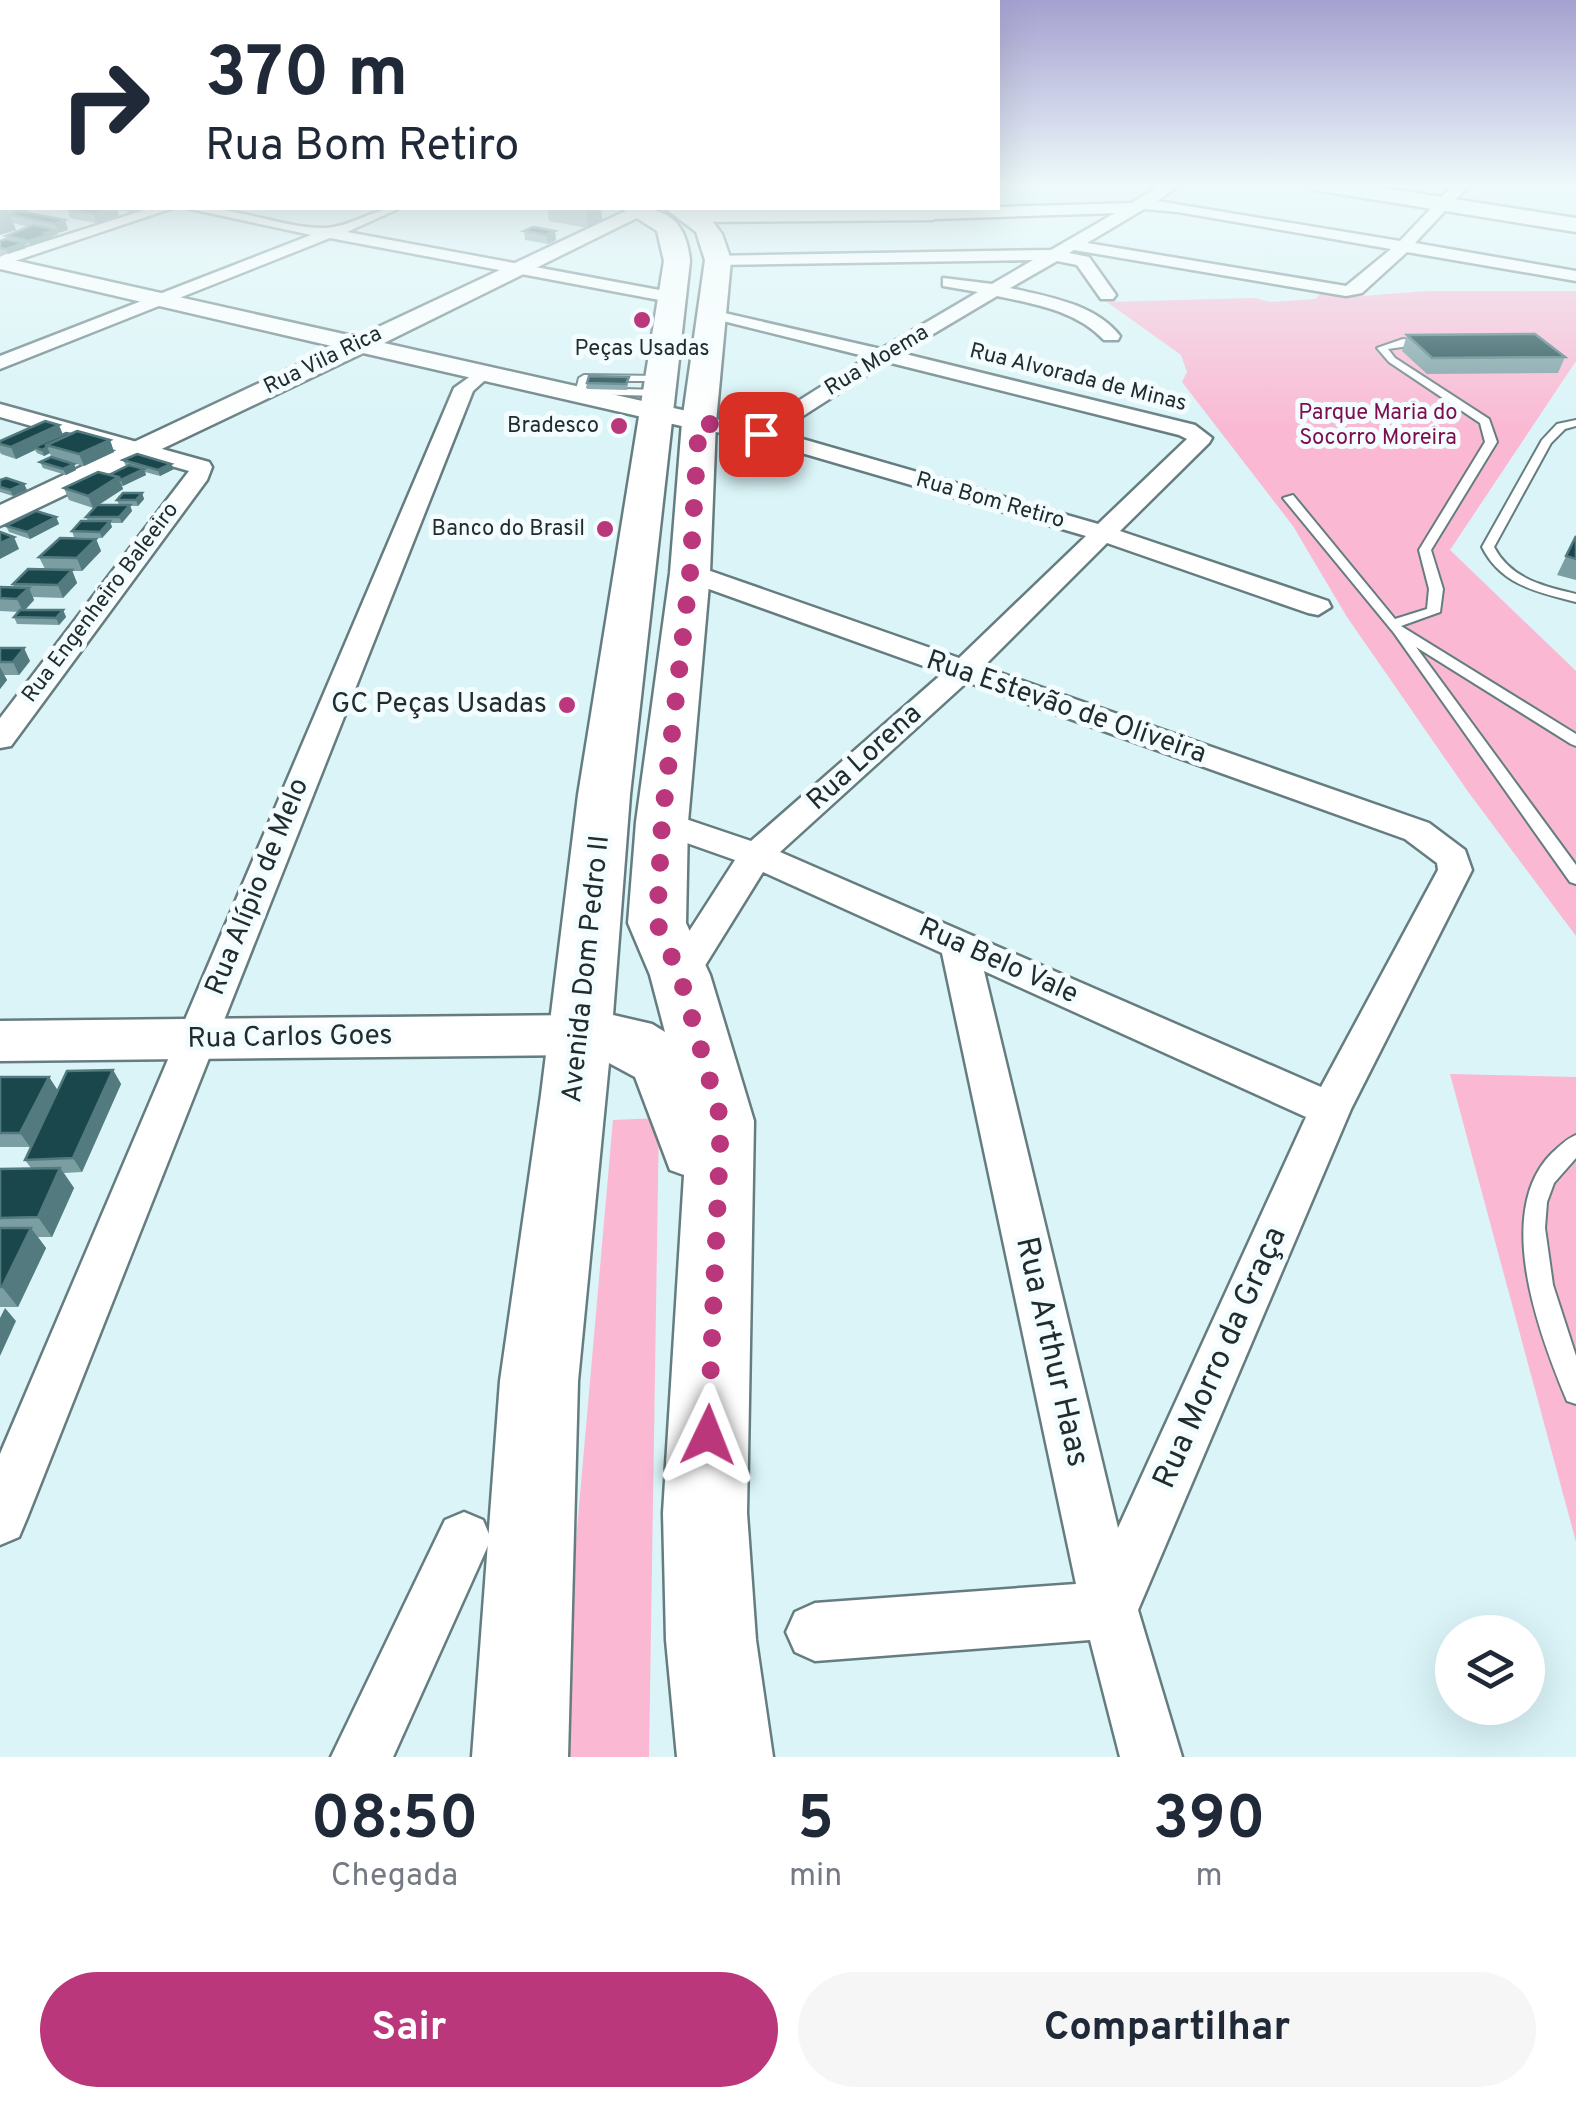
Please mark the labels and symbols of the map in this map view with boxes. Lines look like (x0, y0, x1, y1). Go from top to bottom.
marker: Peças Usadas (631, 309, 653, 331)
street label: Rua Moema (820, 319, 934, 403)
street label: Rua Vila Rica (260, 321, 386, 401)
place label: Peças Usadas (574, 336, 710, 363)
street label: Rua Alvorada de Minas (967, 338, 1189, 418)
pin (719, 392, 804, 477)
park label: Parque Maria do Socorro Moreira (1298, 400, 1458, 452)
place label: Bradesco (507, 413, 599, 440)
marker: Bradesco (608, 415, 630, 437)
street label: Rua Bom Retiro (912, 467, 1068, 535)
street label: Rua Engenheiro Baleeiro (17, 498, 185, 708)
place label: Banco do Brasil (432, 516, 585, 543)
marker: Banco do Brasil (594, 518, 616, 540)
street label: Rua Estevão de Oliveira (921, 643, 1211, 773)
place label: GC Peças Usadas (331, 687, 547, 723)
marker: GC Peças Usadas (556, 694, 578, 716)
street label: Rua Lorena (800, 697, 930, 819)
street label: Rua Alípio de Melo (198, 773, 318, 1001)
street label: Avenida Dom Pedro II (555, 833, 619, 1105)
street label: Rua Belo Vale (913, 911, 1083, 1013)
street label: Rua Carlos Goes (187, 1018, 393, 1058)
street label: Rua Morro da Graça (1145, 1221, 1297, 1495)
street label: Rua Arthur Haas (1005, 1233, 1097, 1471)
position arrow (656, 1383, 760, 1487)

